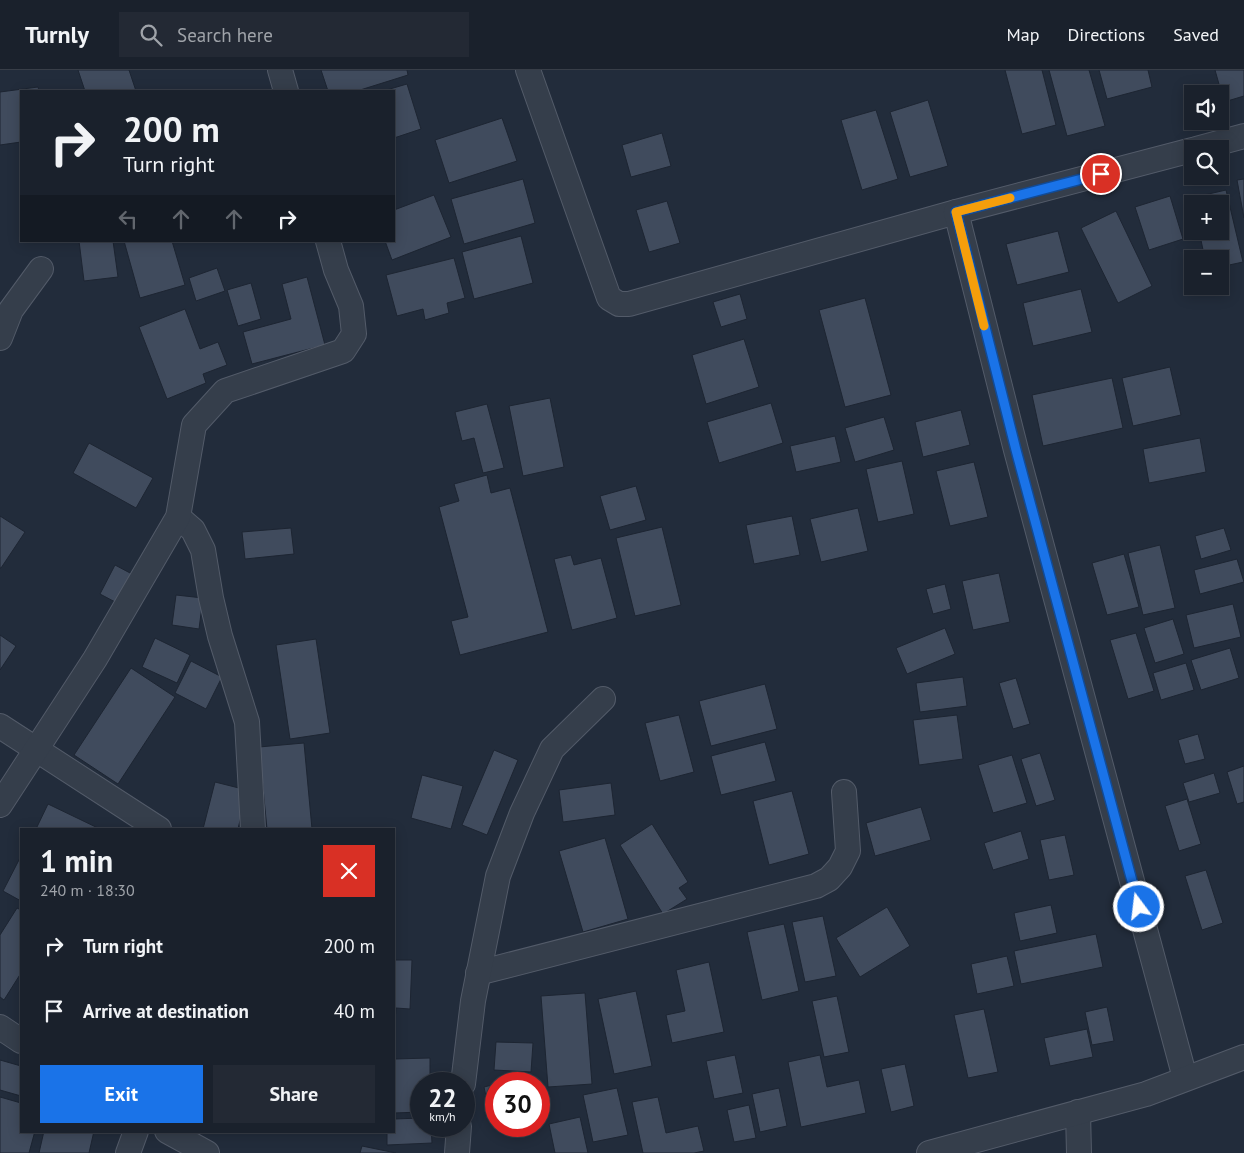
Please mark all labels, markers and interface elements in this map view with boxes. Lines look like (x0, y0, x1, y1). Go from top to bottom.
search box (119, 12, 469, 57)
text: Turnly (25, 19, 89, 50)
icon: search (137, 21, 165, 49)
text: Search here (177, 23, 273, 47)
text: Map (1007, 23, 1039, 46)
text: Directions (1067, 23, 1145, 46)
text: Saved (1173, 23, 1219, 46)
map controls (1184, 85, 1229, 295)
button: sound (1184, 85, 1229, 130)
text: 200 m (123, 106, 220, 152)
icon: right (40, 110, 105, 175)
button: search (1184, 140, 1229, 185)
text: Turn right (123, 150, 215, 178)
pin (1080, 153, 1122, 195)
icon: arrive (1087, 160, 1115, 188)
button: + (1184, 195, 1229, 240)
icon: left (114, 205, 142, 233)
icon: ahead (167, 205, 195, 233)
icon: ahead (220, 205, 248, 233)
icon: right (273, 205, 301, 233)
button: − (1184, 250, 1229, 295)
text: 1 min (40, 841, 113, 880)
button: close (323, 845, 375, 897)
text: 240 m · 18:30 (40, 880, 135, 900)
position arrow (1112, 880, 1164, 932)
icon: right (40, 932, 68, 960)
text: Turn right (83, 934, 163, 958)
text: 200 m (323, 934, 375, 958)
icon: arrive (40, 997, 68, 1025)
text: Arrive at destination (83, 999, 249, 1023)
text: 40 m (334, 999, 375, 1023)
button: Exit (40, 1065, 203, 1123)
button: Share (213, 1065, 375, 1123)
speed limit sign: 30 (485, 1072, 550, 1137)
text: 22 (428, 1082, 457, 1114)
text: km/h (429, 1109, 456, 1124)

